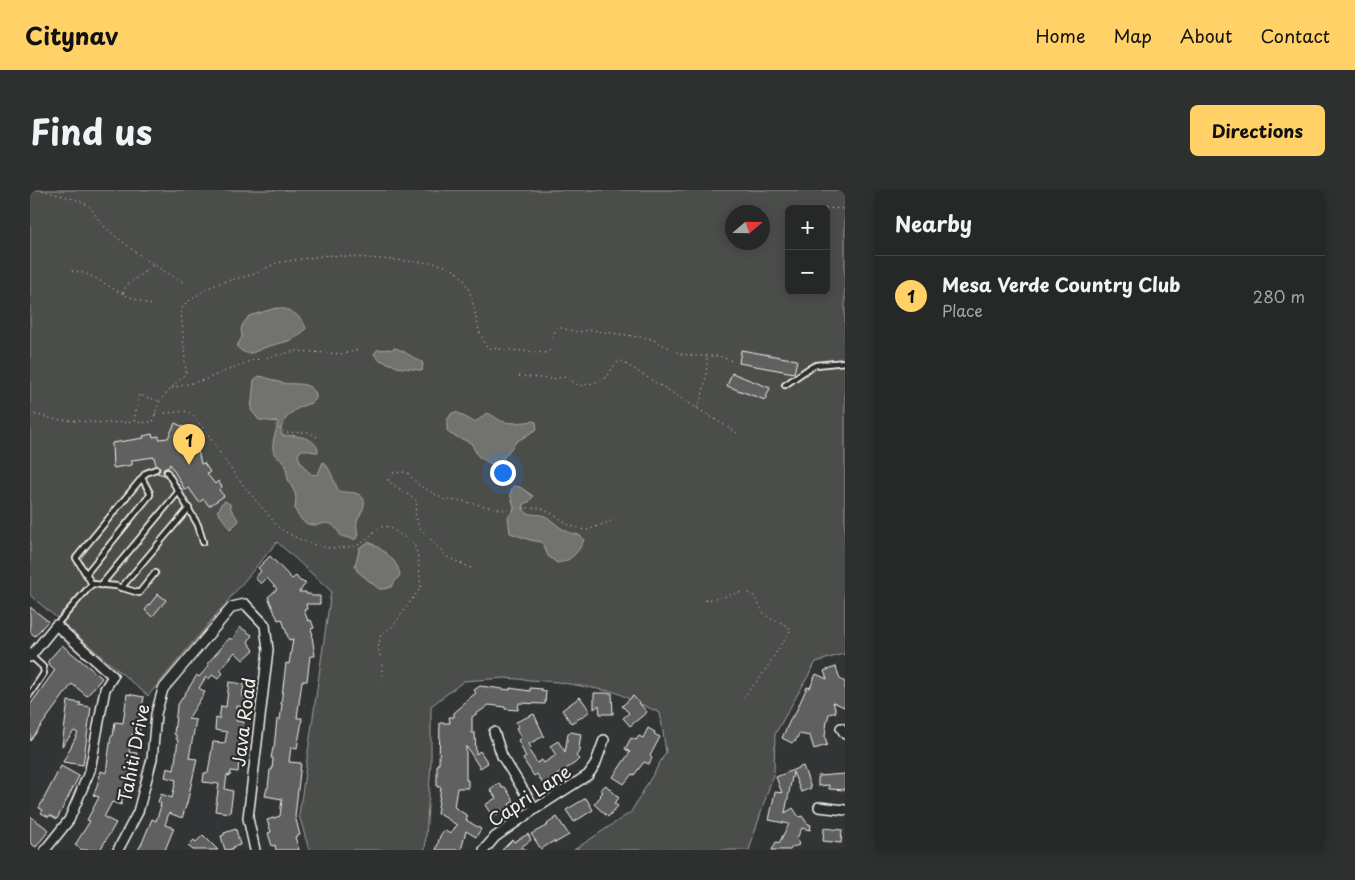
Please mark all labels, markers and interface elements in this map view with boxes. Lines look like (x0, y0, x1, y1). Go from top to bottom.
text: Citynav (25, 17, 118, 53)
text: Home (1035, 22, 1085, 49)
text: Map (1113, 22, 1152, 49)
text: About (1180, 22, 1232, 49)
text: Contact (1260, 22, 1330, 49)
text: Find us (30, 104, 152, 157)
button: Directions (1190, 105, 1325, 156)
north arrow (725, 205, 770, 250)
map controls (785, 205, 830, 295)
button: + (785, 205, 830, 250)
text: Nearby (895, 207, 972, 239)
button: − (785, 250, 830, 295)
text: Mesa Verde Country Club (942, 270, 1181, 298)
text: 1 (907, 284, 915, 308)
text: 280 m (1253, 284, 1305, 308)
text: Place (942, 298, 983, 322)
pin: 1 (173, 424, 205, 465)
your location (490, 460, 516, 486)
street label: Java Road (224, 676, 262, 768)
street label: Tahiti Drive (110, 702, 156, 804)
street label: Capri Lane (482, 757, 576, 833)

